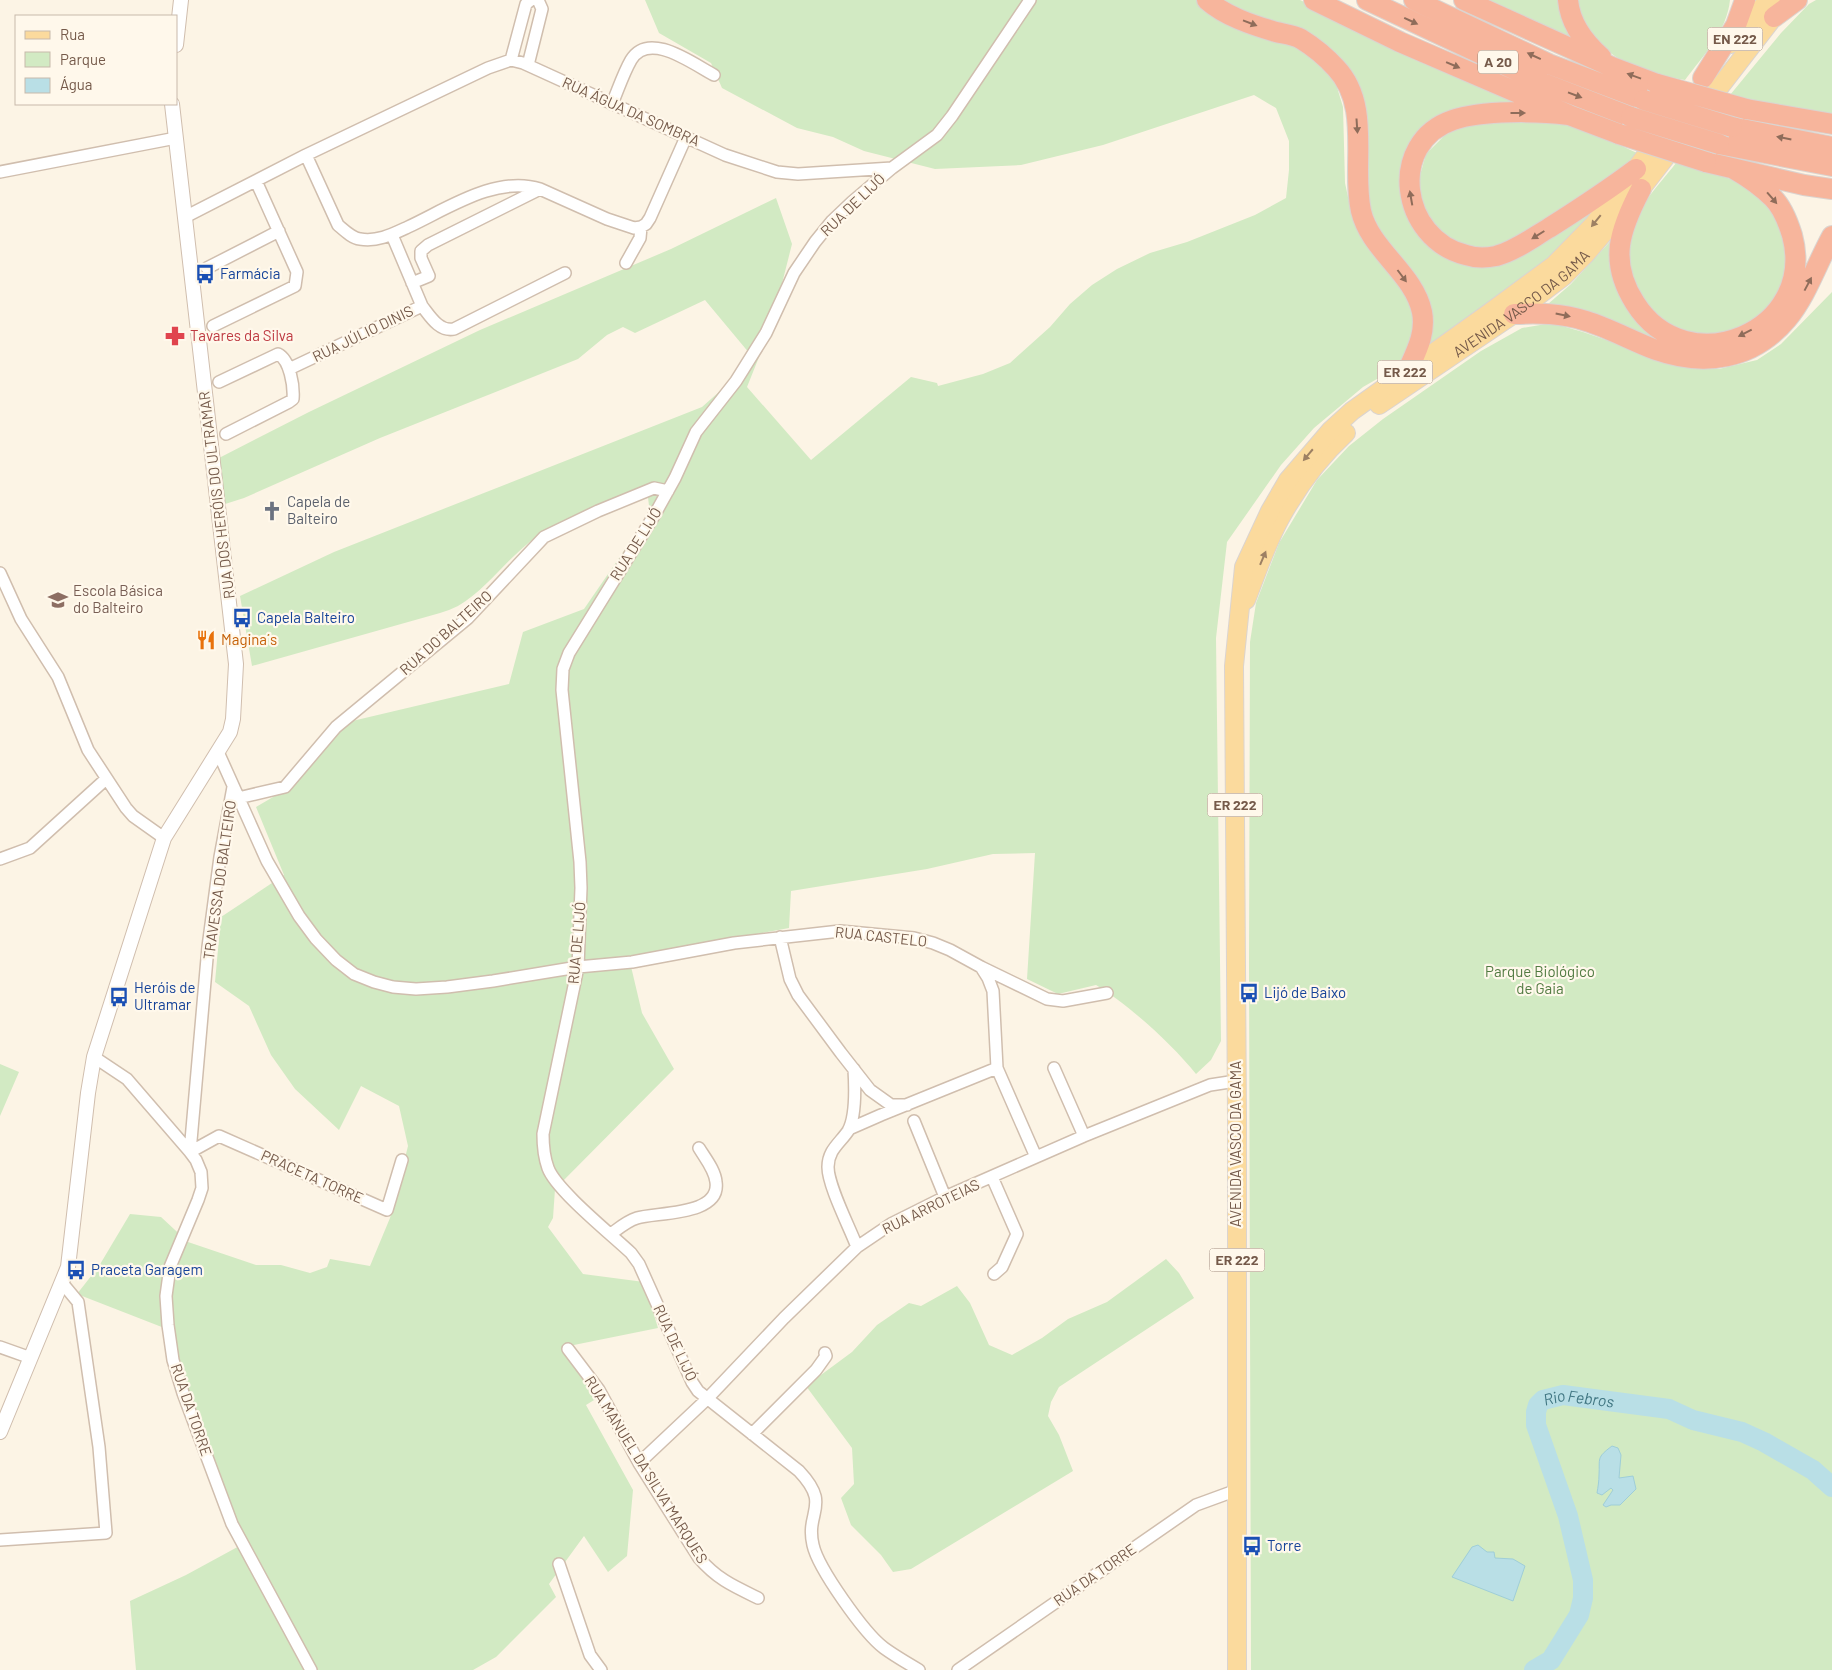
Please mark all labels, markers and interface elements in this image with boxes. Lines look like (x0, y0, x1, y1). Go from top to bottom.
legend (15, 15, 178, 105)
one-way arrow (1404, 17, 1418, 25)
one-way arrow (1243, 19, 1258, 27)
text: Rua (60, 25, 85, 43)
road number: EN 222 (1708, 28, 1762, 50)
text: Parque (60, 50, 106, 68)
road number: A 20 (1478, 51, 1518, 74)
one-way arrow (1527, 52, 1541, 60)
one-way arrow (1446, 62, 1460, 70)
one-way arrow (1626, 72, 1641, 80)
street label: RUA ÁGUA DA SOMBRA (560, 73, 703, 150)
text: Água (60, 75, 93, 93)
one-way arrow (1567, 92, 1582, 99)
one-way arrow (1510, 109, 1526, 117)
one-way arrow (1353, 118, 1361, 134)
one-way arrow (1776, 133, 1792, 141)
street label: RUA DE LIJÓ (816, 169, 888, 239)
one-way arrow (1407, 189, 1415, 205)
one-way arrow (1766, 192, 1777, 204)
one-way arrow (1591, 215, 1602, 227)
one-way arrow (1531, 230, 1544, 239)
street label: AVENIDA VASCO DA GAMA (1449, 246, 1593, 360)
bus stop icon: Farmácia (194, 263, 216, 285)
place label: Farmácia (220, 264, 280, 282)
one-way arrow (1397, 269, 1408, 282)
one-way arrow (1804, 277, 1812, 291)
street label: RUA JÚLIO DINIS (309, 301, 416, 365)
one-way arrow (1555, 312, 1571, 320)
pharmacy icon: Tavares da Silva (164, 325, 186, 347)
place label: Tavares da Silva (190, 326, 294, 344)
one-way arrow (1738, 329, 1753, 337)
road number: ER 222 (1378, 361, 1432, 384)
street label: RUA DOS HERÓIS DO ULTRAMAR (194, 390, 238, 600)
one-way arrow (1302, 449, 1314, 461)
place label: Capela de Balteiro (287, 492, 350, 527)
church icon: Capela de Balteiro (261, 500, 283, 522)
street label: RUA DE LIJÓ (606, 504, 665, 583)
one-way arrow (1260, 550, 1268, 565)
place label: Escola Básica do Balteiro (73, 581, 163, 616)
street label: RUA DO BALTEIRO (396, 586, 495, 678)
school or university icon: Escola Básica do Balteiro (47, 589, 69, 611)
bus stop icon: Capela Balteiro (231, 607, 253, 629)
place label: Capela Balteiro (257, 608, 355, 626)
restaurant icon: Magina´s (195, 629, 217, 651)
place label: Magina´s (221, 630, 277, 648)
road number: ER 222 (1208, 794, 1262, 816)
street label: TRAVESSA DO BALTEIRO (199, 799, 239, 961)
street label: RUA DE LIJÓ (563, 901, 589, 985)
street label: RUA CASTELO (834, 922, 928, 950)
park label: Parque Biológico de Gaia (1485, 962, 1595, 997)
place label: Heróis de Ultramar (134, 978, 195, 1013)
bus stop icon: Lijó de Baixo (1238, 982, 1260, 1004)
place label: Lijó de Baixo (1264, 983, 1346, 1001)
bus stop icon: Heróis de Ultramar (108, 986, 130, 1008)
street label: AVENIDA VASCO DA GAMA (1226, 1061, 1244, 1227)
street label: PRACETA TORRE (258, 1145, 366, 1207)
street label: RUA ARROTEIAS (879, 1175, 982, 1238)
road number: ER 222 (1210, 1248, 1264, 1272)
bus stop icon: Praceta Garagem (65, 1259, 87, 1281)
place label: Praceta Garagem (91, 1260, 203, 1278)
street label: RUA DE LIJÓ (650, 1301, 702, 1384)
street label: RUA DA TORRE (168, 1361, 216, 1458)
street label: RUA MANUEL DA SILVA MARQUES (582, 1372, 712, 1567)
water label: Rio Febros (1541, 1385, 1616, 1411)
bus stop icon: Torre (1241, 1535, 1263, 1557)
place label: Torre (1267, 1536, 1302, 1554)
street label: RUA DA TORRE (1050, 1539, 1139, 1609)

